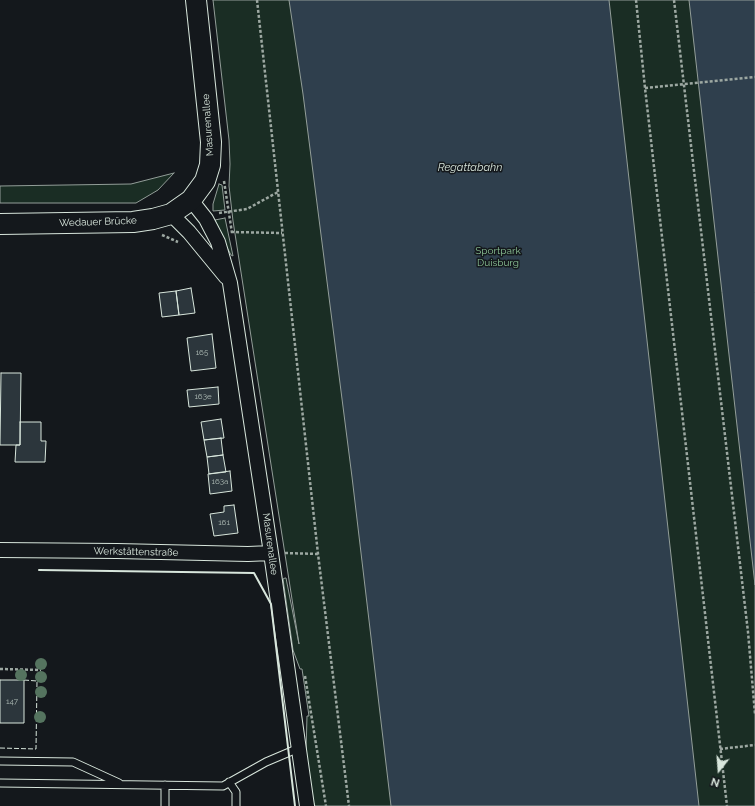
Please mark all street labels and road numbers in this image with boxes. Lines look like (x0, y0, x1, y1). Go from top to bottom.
street label: Masurenallee (200, 93, 216, 157)
street label: Wedauer Brücke (59, 215, 137, 229)
street label: Masurenallee (260, 512, 280, 576)
street label: Werkstättenstraße (93, 545, 179, 559)

